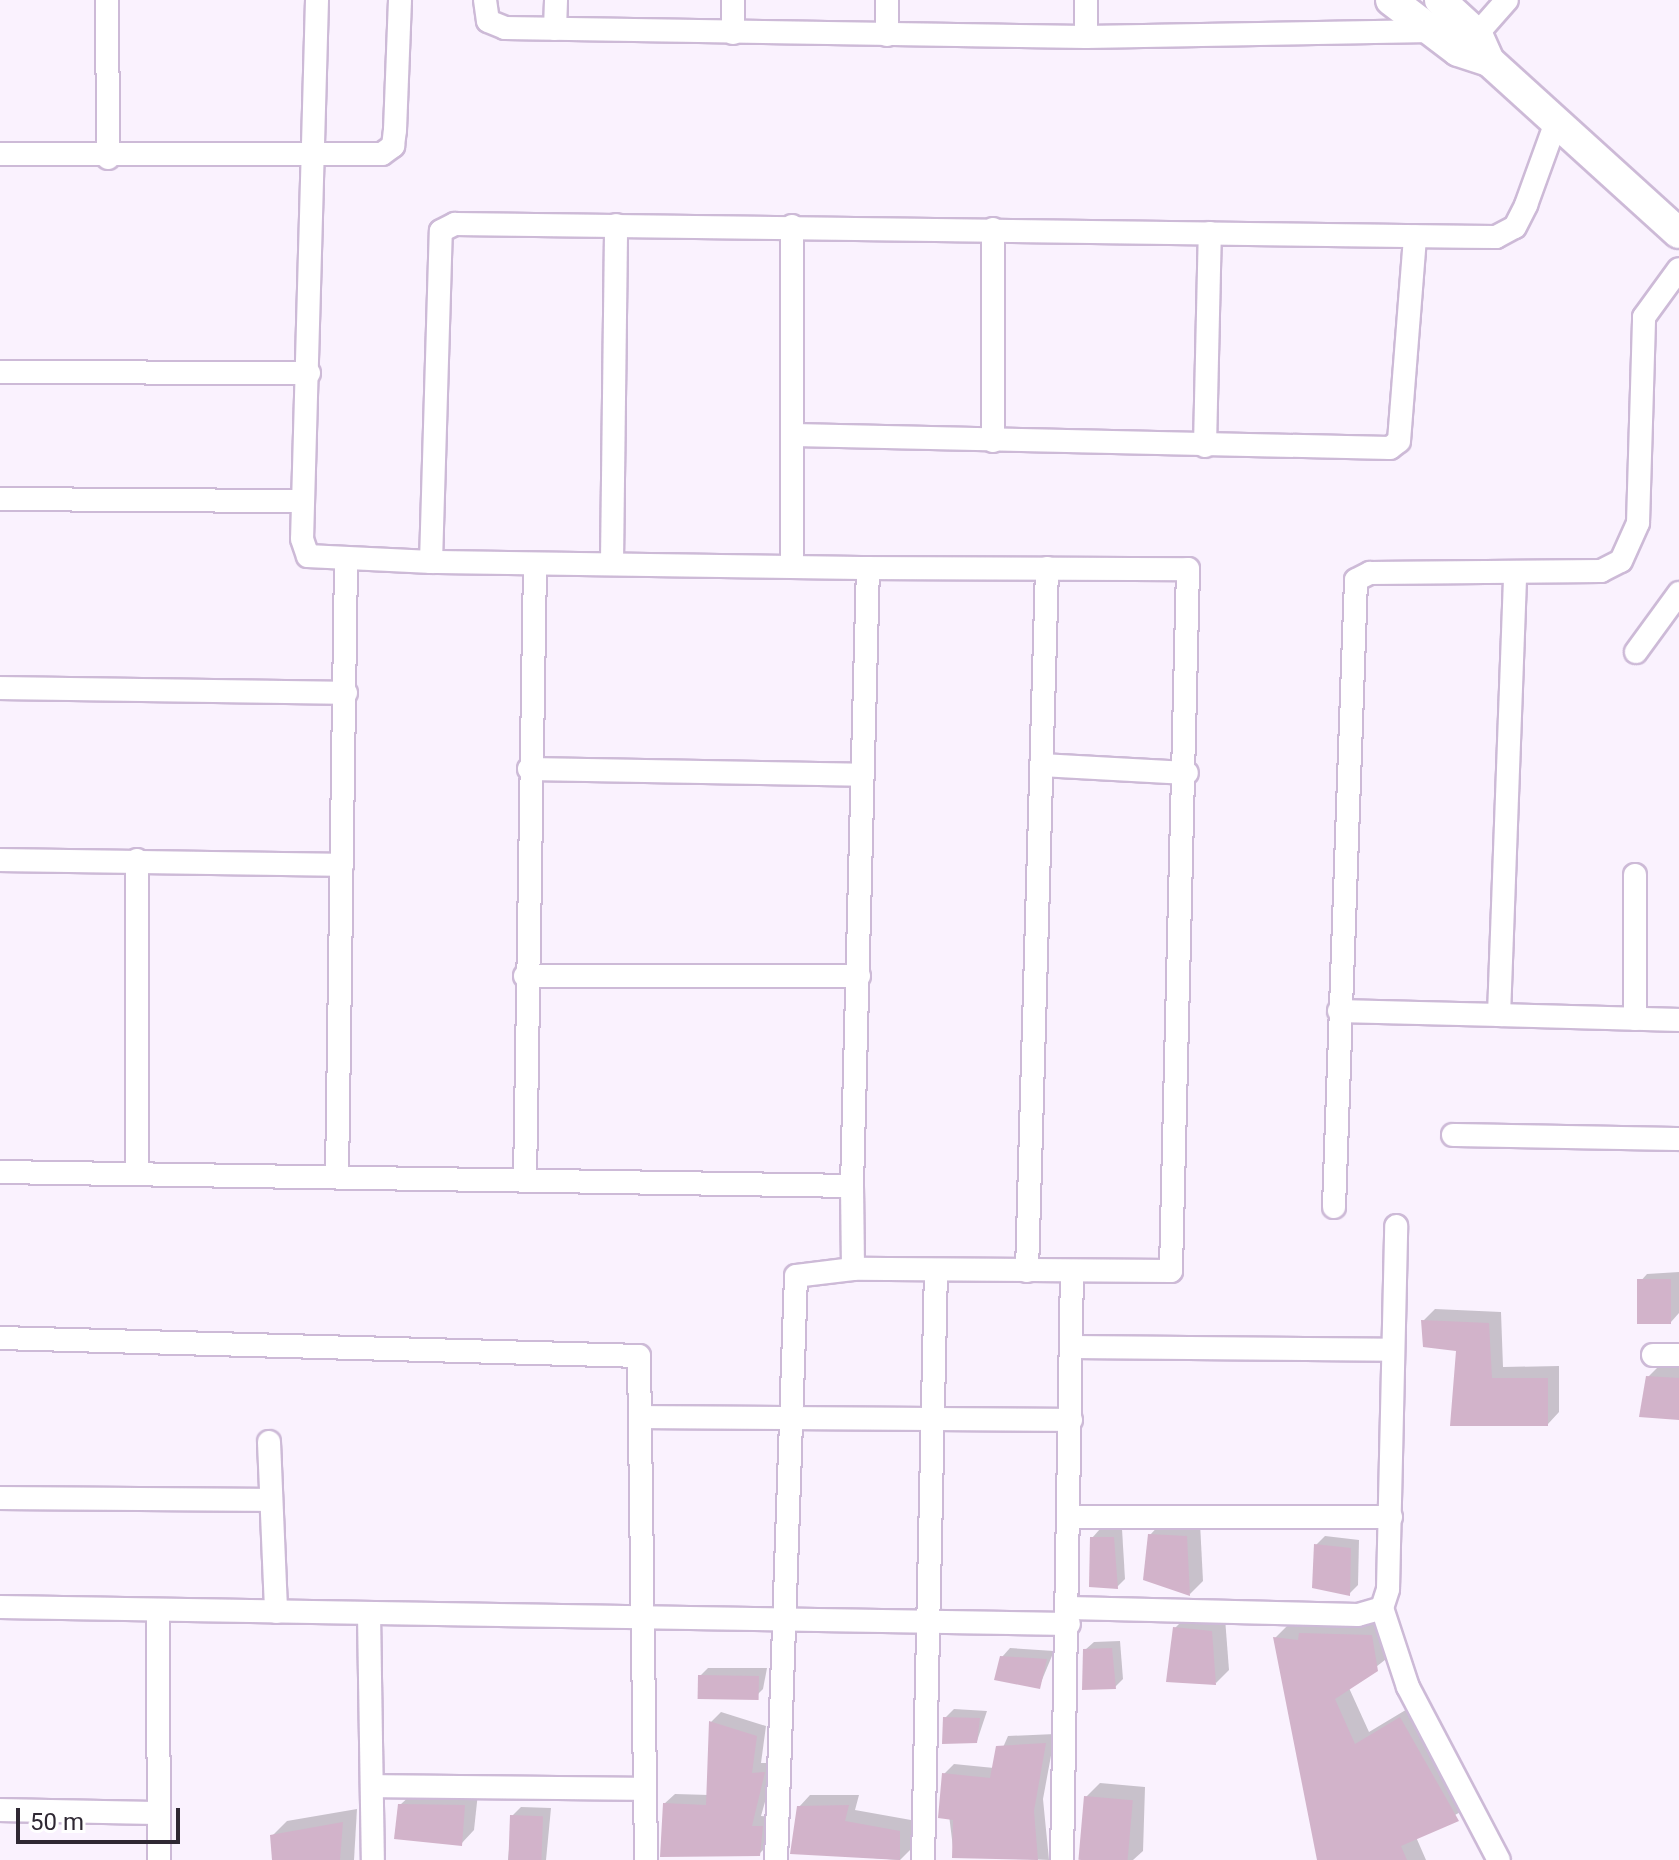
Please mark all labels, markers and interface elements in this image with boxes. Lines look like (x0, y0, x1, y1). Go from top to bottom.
scale bar (20, 1792, 184, 1842)
text: 50 m (30, 1808, 84, 1836)

